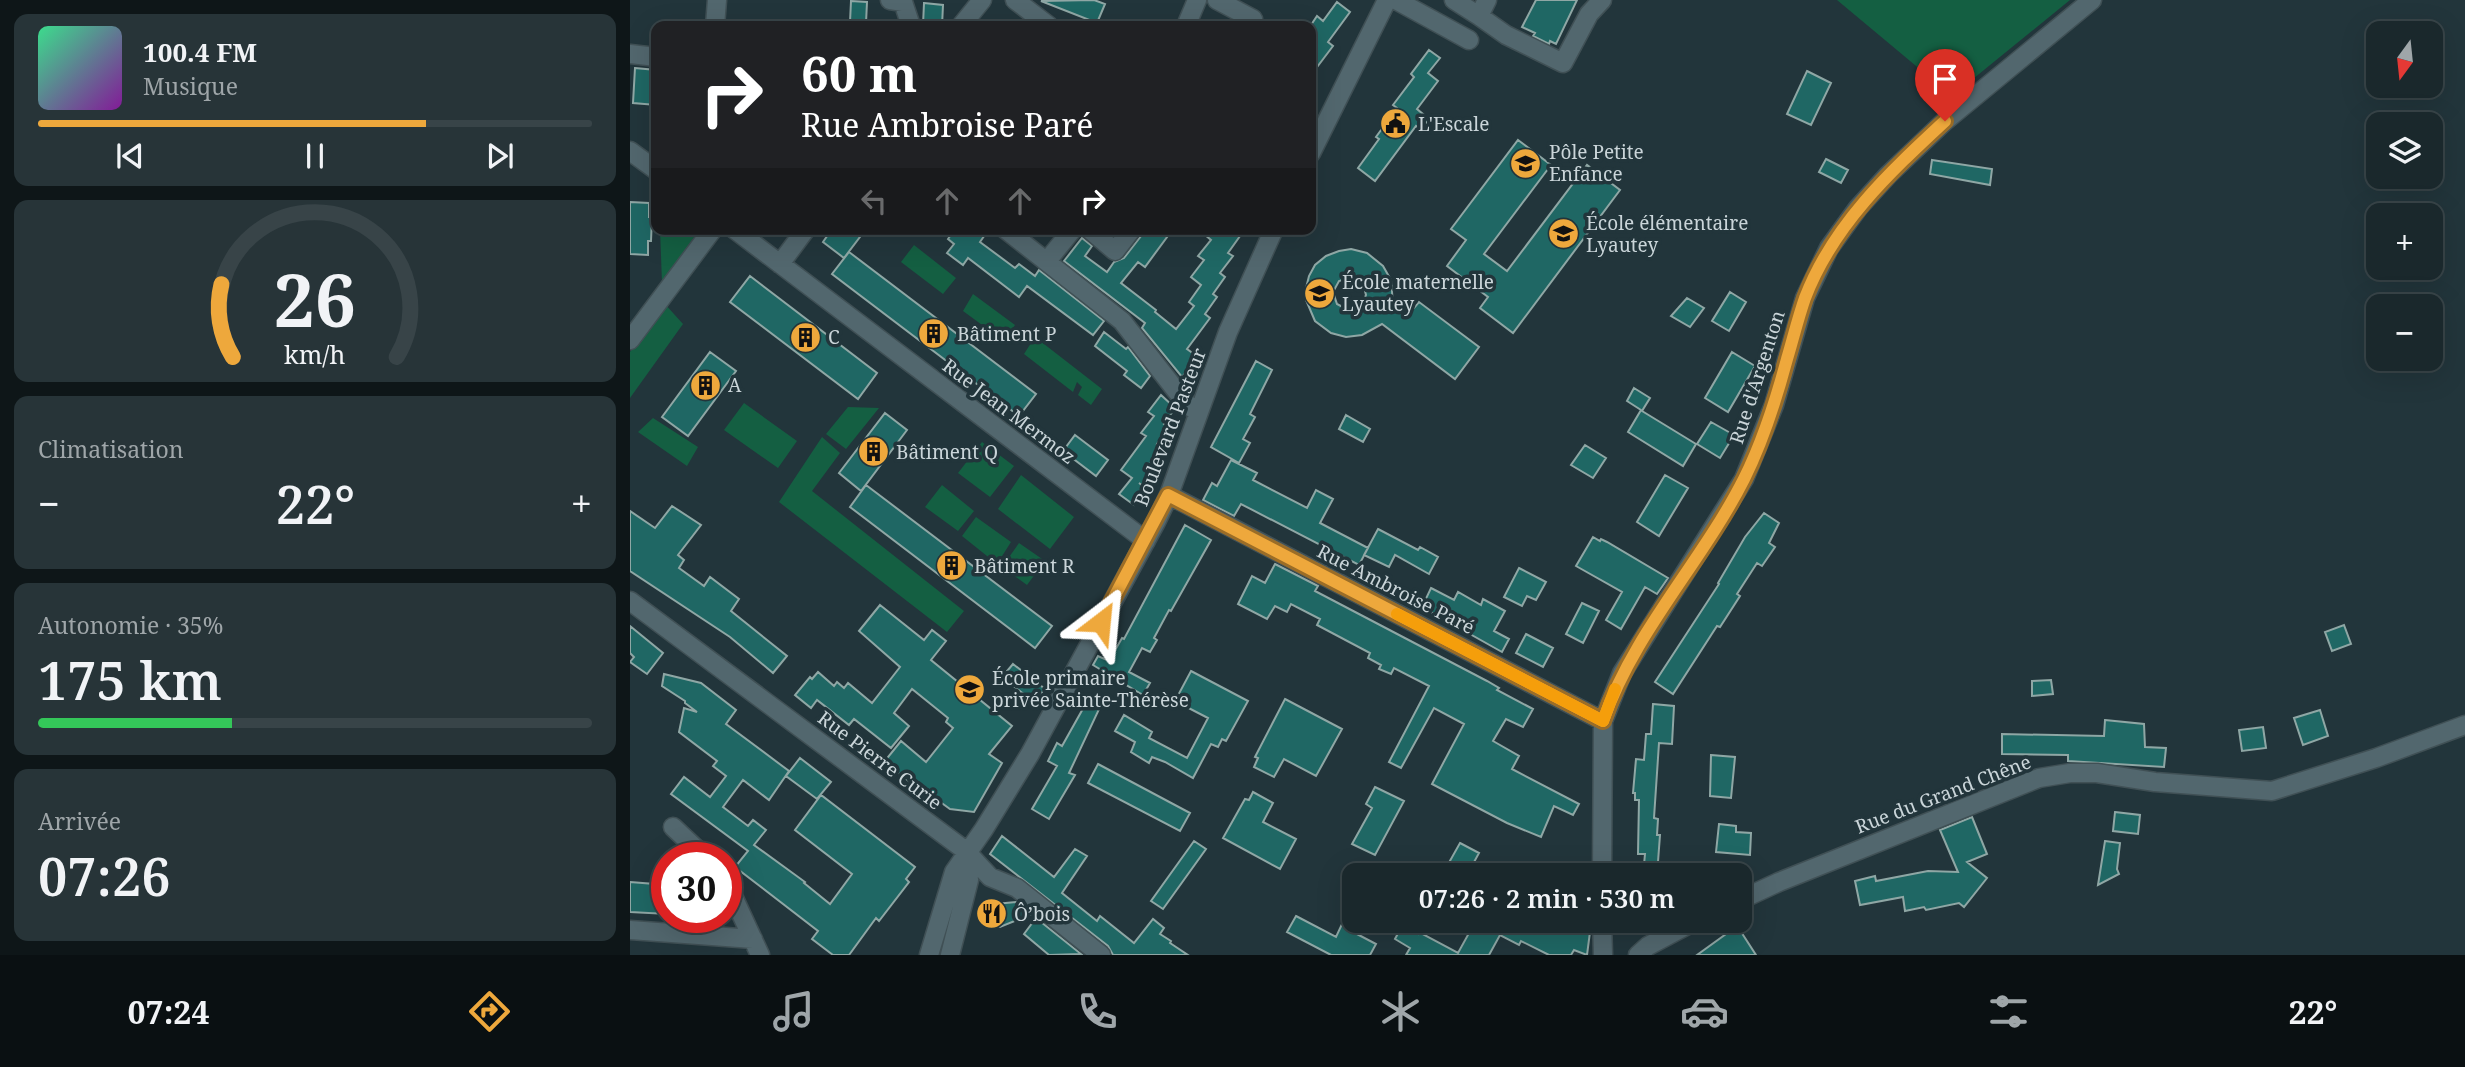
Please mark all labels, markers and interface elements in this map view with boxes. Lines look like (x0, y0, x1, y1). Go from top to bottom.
north arrow (2366, 21, 2443, 98)
map controls (2366, 21, 2443, 371)
text: 100.4 FM (143, 34, 257, 70)
text: 60 m (801, 40, 917, 106)
icon: right (686, 49, 777, 140)
pin (1915, 49, 1975, 121)
icon: arrive (1926, 60, 1964, 98)
text: Musique (143, 70, 238, 102)
text: Rue Ambroise Paré (801, 103, 1093, 146)
public building icon: L'Escale (1378, 107, 1412, 141)
place label: L'Escale (1418, 111, 1489, 137)
button: layers (2366, 112, 2443, 189)
icon: previous (111, 137, 149, 175)
icon: pause (296, 137, 334, 175)
icon: next (481, 137, 519, 175)
place label: Pôle Petite Enfance (1549, 139, 1644, 187)
school or university icon: Pôle Petite Enfance (1509, 146, 1543, 180)
icon: left (855, 182, 893, 220)
icon: ahead (928, 182, 966, 220)
icon: ahead (1001, 182, 1039, 220)
icon: right (1074, 182, 1112, 220)
button: + (2366, 203, 2443, 280)
place label: École élémentaire Lyautey (1586, 210, 1748, 258)
school or university icon: École élémentaire Lyautey (1546, 217, 1580, 251)
text: 26 (274, 250, 356, 349)
place label: École maternelle Lyautey (1342, 269, 1494, 317)
school or university icon: École maternelle Lyautey (1302, 276, 1336, 310)
button: − (2366, 294, 2443, 371)
street label: Rue d'Argenton (1723, 307, 1791, 447)
building icon: Bâtiment P (917, 317, 951, 351)
building icon: C (788, 320, 822, 354)
place label: Bâtiment P (957, 321, 1056, 347)
place label: C (828, 324, 840, 350)
text: km/h (284, 337, 346, 371)
street label: Boulevard Pasteur (1128, 344, 1212, 510)
street label: Rue Jean Mermoz (937, 352, 1081, 470)
building icon: A (688, 368, 722, 402)
place label: A (728, 372, 742, 398)
text: Climatisation (38, 433, 184, 465)
building icon: Bâtiment Q (856, 435, 890, 469)
place label: Bâtiment Q (896, 439, 998, 465)
text: 22° (276, 468, 355, 539)
text: − (38, 477, 60, 529)
text: + (571, 477, 592, 529)
street label: Rue Ambroise Paré (1313, 538, 1479, 640)
building icon: Bâtiment R (934, 549, 968, 583)
place label: Bâtiment R (974, 553, 1075, 579)
position arrow (1064, 585, 1138, 659)
text: Autonomie · 35% (38, 609, 223, 641)
text: 175 km (38, 644, 222, 715)
place label: École primaire privée Sainte-Thérèse (992, 665, 1189, 713)
school or university icon: École primaire privée Sainte-Thérèse (952, 672, 986, 706)
street label: Rue Pierre Curie (813, 705, 947, 815)
street label: Rue du Grand Chêne (1851, 748, 2035, 840)
text: Arrivée (38, 805, 121, 837)
text: 07:26 (38, 840, 171, 911)
speed limit sign: 30 (651, 842, 742, 933)
text: 07:26 · 2 min · 530 m (1419, 880, 1675, 916)
restaurant icon: Ô’bois (974, 897, 1008, 931)
place label: Ô’bois (1014, 901, 1070, 927)
icon: directions (465, 987, 514, 1036)
icon: music (769, 987, 818, 1036)
icon: phone (1073, 987, 1122, 1036)
icon: climate (1376, 987, 1425, 1036)
icon: car (1680, 987, 1729, 1036)
icon: filters (1984, 987, 2033, 1036)
text: 07:24 (127, 990, 210, 1033)
text: 22° (2288, 990, 2337, 1033)

